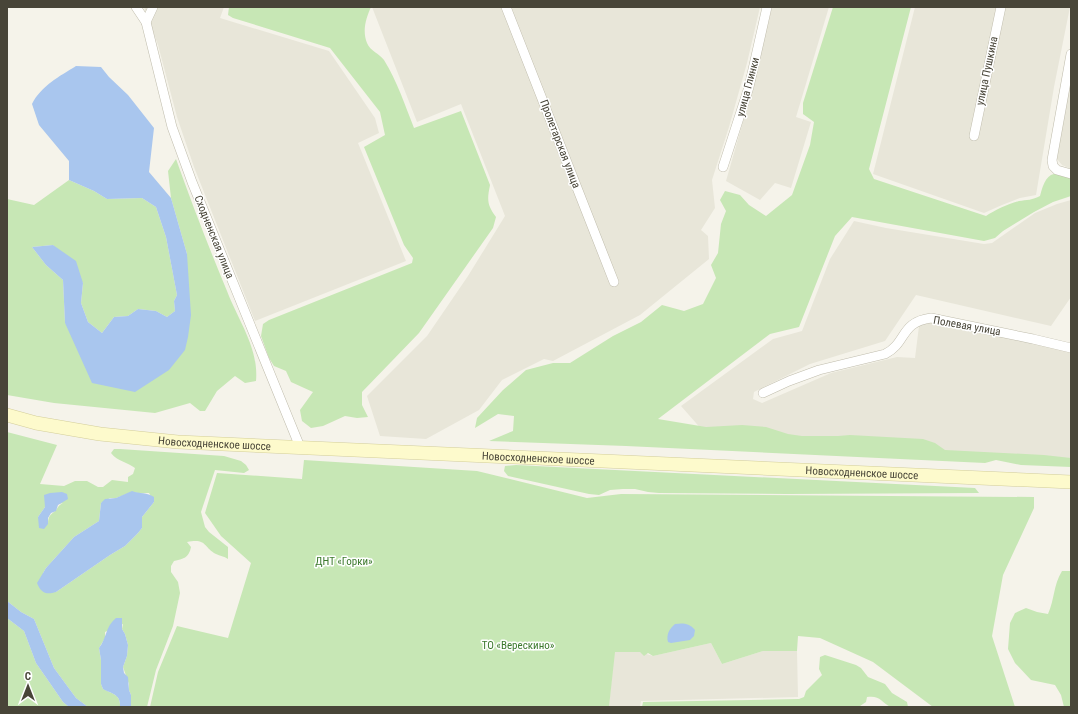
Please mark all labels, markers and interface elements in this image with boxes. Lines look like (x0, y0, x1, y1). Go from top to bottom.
street label: улица Пушкина (973, 35, 1001, 107)
street label: улица Глинки (734, 56, 762, 118)
street label: Пролетарская улица (537, 98, 583, 190)
street label: Сходненская улица (191, 194, 237, 280)
street label: Полевая улица (932, 314, 1002, 338)
street label: Новосходненское шоссе (158, 434, 271, 453)
street label: Новосходненское шоссе (482, 449, 595, 467)
street label: Новосходненское шоссе (805, 464, 919, 482)
park label: ДНТ «Горки» (315, 555, 373, 568)
park label: ТО «Верескино» (482, 639, 555, 652)
north arrow (8, 666, 48, 706)
text: С (25, 670, 31, 683)

